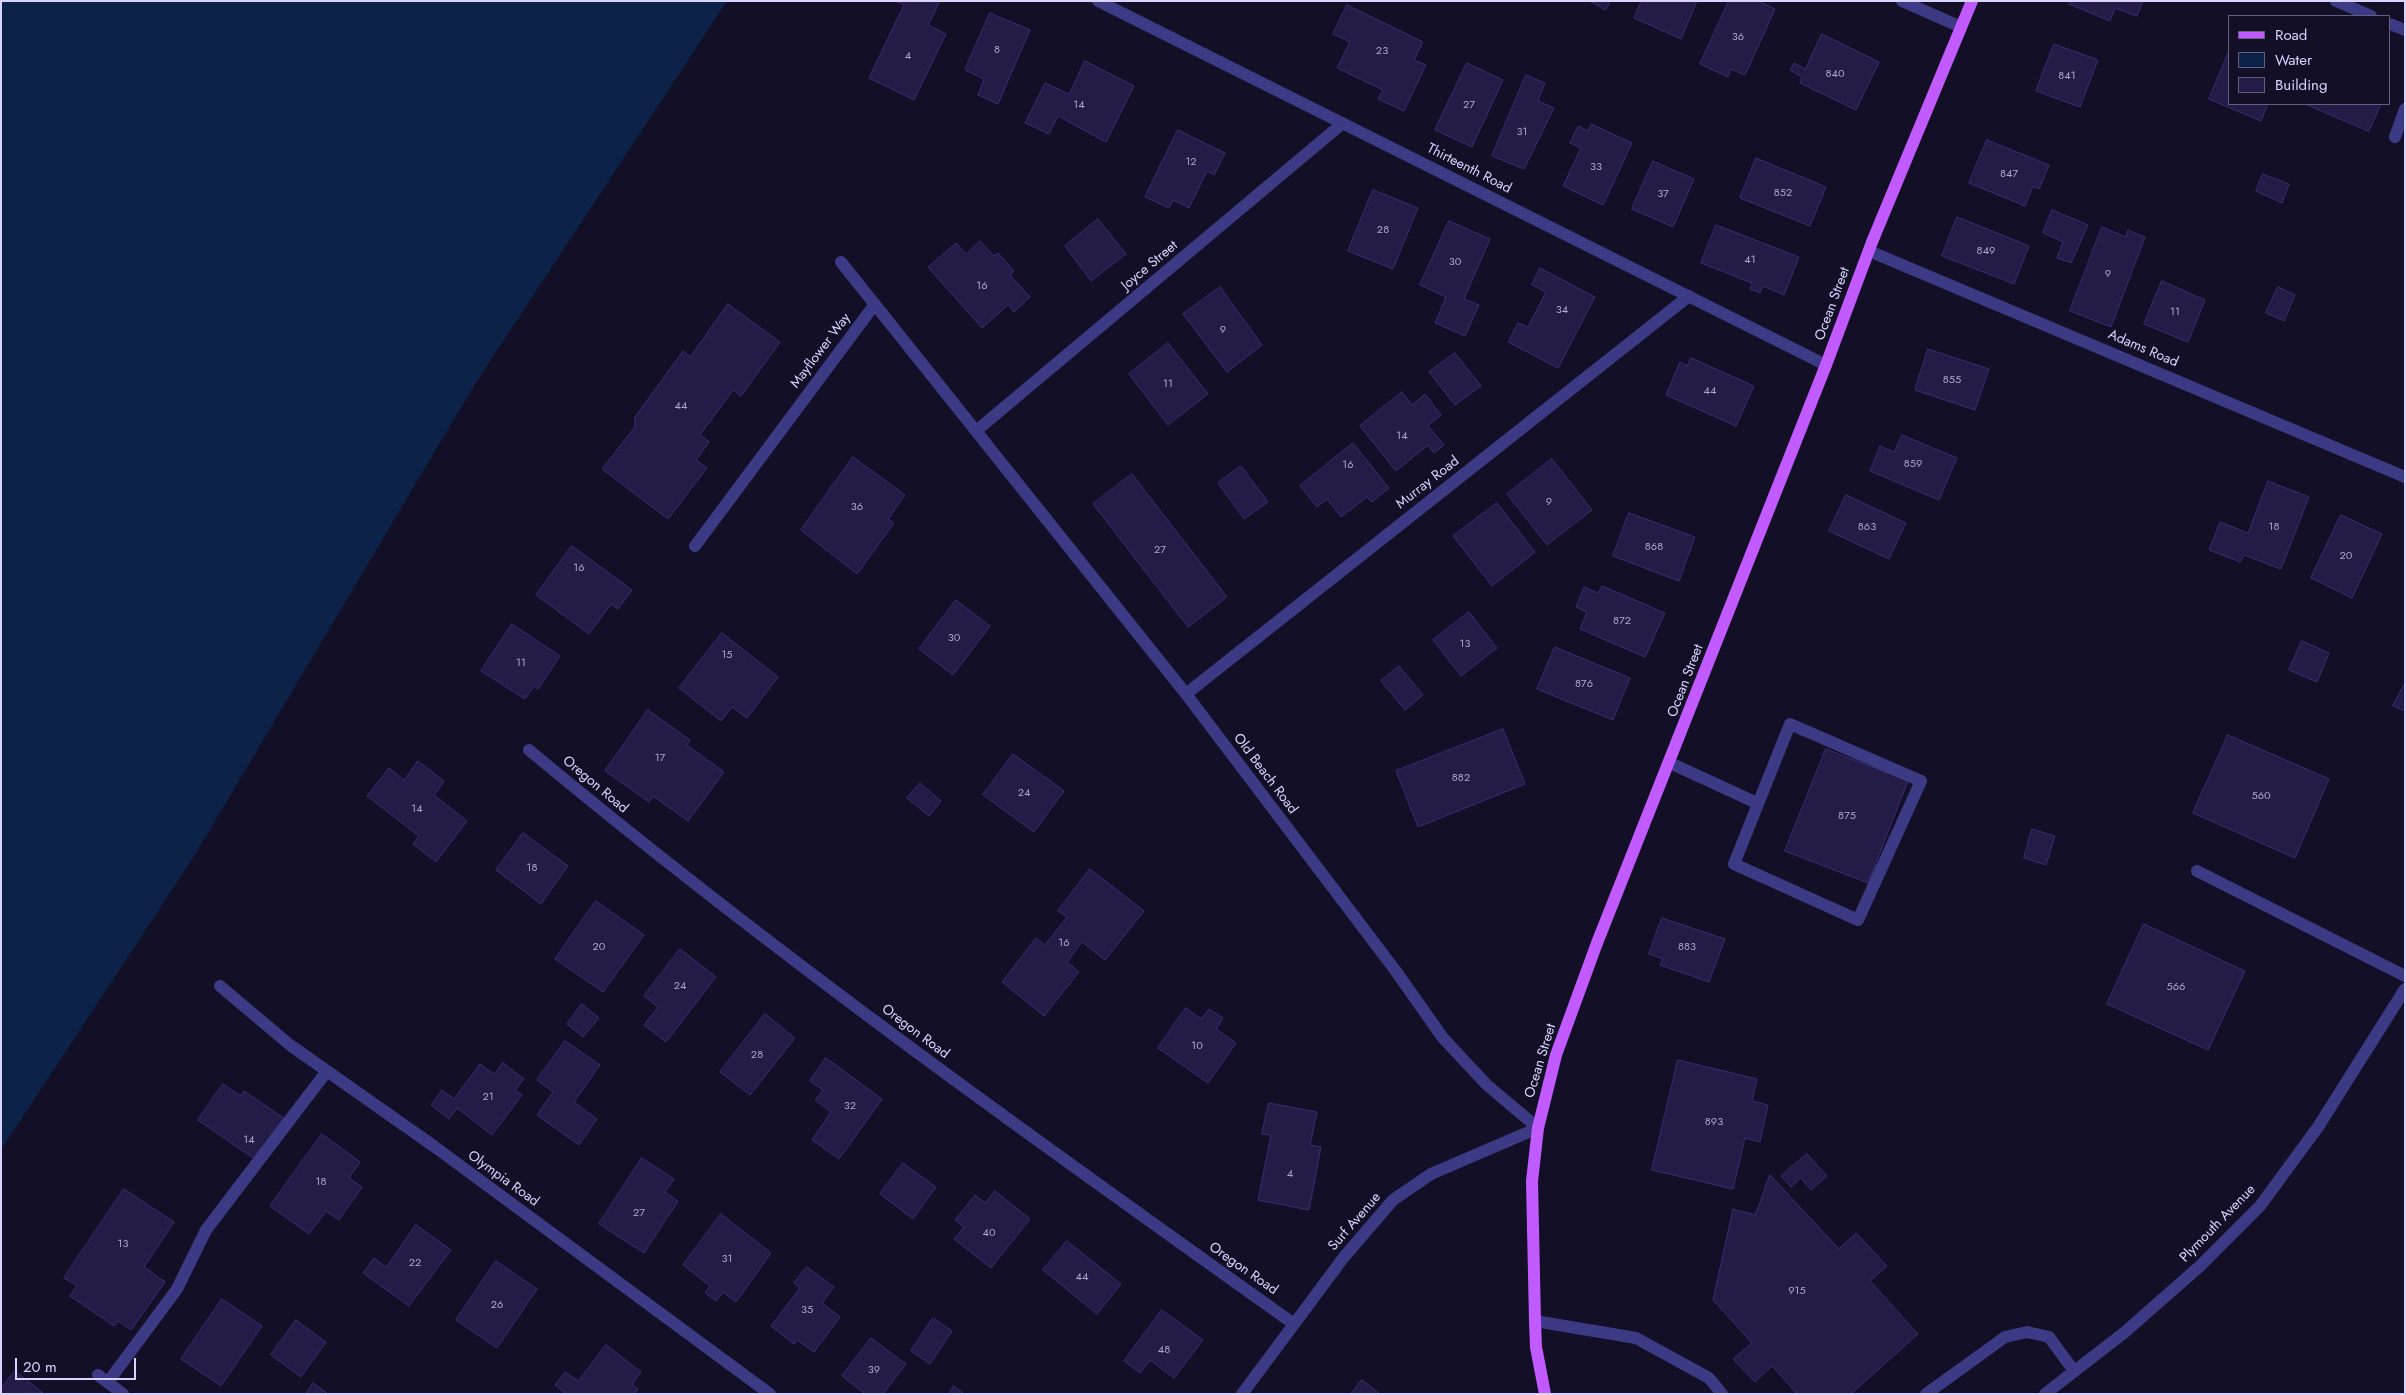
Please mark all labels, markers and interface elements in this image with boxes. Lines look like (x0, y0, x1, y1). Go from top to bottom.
legend (2228, 15, 2391, 105)
text: Road (2275, 24, 2307, 46)
house number: 36 (1732, 30, 1744, 44)
house number: 8 (994, 43, 1000, 57)
house number: 23 (1376, 44, 1388, 58)
house number: 4 (905, 49, 911, 63)
text: Water (2275, 49, 2312, 71)
house number: 840 (1825, 67, 1845, 81)
house number: 841 (2058, 69, 2076, 83)
text: Building (2275, 74, 2327, 96)
house number: 14 (1073, 98, 1085, 112)
house number: 27 (1463, 98, 1475, 112)
house number: 31 (1517, 125, 1527, 139)
street label: Thirteenth Road (1424, 141, 1514, 197)
house number: 12 (1185, 155, 1197, 169)
house number: 33 (1590, 160, 1602, 174)
house number: 847 (2000, 167, 2018, 181)
house number: 852 (1774, 186, 1792, 200)
house number: 37 (1657, 187, 1669, 201)
house number: 28 (1377, 223, 1389, 237)
street label: Joyce Street (1118, 238, 1182, 294)
house number: 849 (1977, 244, 1995, 258)
house number: 41 (1744, 253, 1756, 267)
house number: 30 (1449, 255, 1461, 269)
street label: Ocean Street (1812, 265, 1854, 343)
house number: 9 (2105, 267, 2111, 281)
house number: 16 (976, 279, 988, 293)
house number: 34 (1556, 303, 1568, 317)
house number: 11 (2170, 305, 2180, 319)
street label: Mayflower Way (787, 310, 855, 392)
house number: 9 (1220, 323, 1226, 337)
street label: Adams Road (2105, 327, 2181, 371)
house number: 855 (1943, 373, 1961, 387)
house number: 11 (1163, 377, 1173, 391)
house number: 44 (1704, 384, 1716, 398)
house number: 44 (675, 399, 687, 413)
house number: 14 (1396, 429, 1408, 443)
street label: Murray Road (1393, 453, 1463, 513)
house number: 859 (1904, 457, 1922, 471)
house number: 16 (1342, 458, 1354, 472)
house number: 9 (1546, 495, 1552, 509)
house number: 36 (851, 500, 863, 514)
house number: 863 (1858, 520, 1876, 534)
house number: 18 (2269, 520, 2279, 534)
house number: 868 (1645, 540, 1663, 554)
house number: 27 (1154, 543, 1166, 557)
house number: 20 (2340, 549, 2352, 563)
house number: 16 (573, 561, 585, 575)
house number: 872 (1613, 614, 1631, 628)
house number: 30 (948, 631, 960, 645)
house number: 13 (1460, 637, 1470, 651)
street label: Ocean Street (1664, 642, 1708, 720)
house number: 15 (721, 648, 733, 662)
house number: 11 (516, 656, 526, 670)
house number: 876 (1575, 677, 1593, 691)
street label: Old Beach Road (1229, 730, 1301, 818)
house number: 17 (655, 751, 665, 765)
street label: Oregon Road (559, 753, 631, 817)
house number: 882 (1452, 771, 1470, 785)
house number: 24 (1018, 786, 1030, 800)
house number: 560 (2251, 789, 2271, 803)
house number: 14 (411, 802, 423, 816)
house number: 875 (1838, 809, 1856, 823)
house number: 18 (527, 861, 537, 875)
house number: 16 (1058, 936, 1070, 950)
house number: 20 (593, 940, 605, 954)
house number: 883 (1678, 940, 1696, 954)
house number: 24 (674, 979, 686, 993)
house number: 566 (2167, 980, 2185, 994)
street label: Oregon Road (878, 1001, 952, 1063)
street label: Ocean Street (1522, 1022, 1560, 1100)
house number: 10 (1191, 1039, 1203, 1053)
house number: 28 (751, 1048, 763, 1062)
house number: 21 (482, 1090, 494, 1104)
house number: 32 (844, 1099, 856, 1113)
house number: 893 (1705, 1115, 1723, 1129)
house number: 14 (243, 1133, 255, 1147)
street label: Olympia Road (464, 1147, 542, 1211)
house number: 4 (1287, 1167, 1293, 1181)
house number: 18 (316, 1175, 326, 1189)
street label: Plymouth Avenue (2177, 1182, 2259, 1266)
street label: Surf Avenue (1325, 1189, 1385, 1255)
house number: 27 (633, 1206, 645, 1220)
house number: 40 (982, 1226, 996, 1240)
house number: 13 (118, 1237, 128, 1251)
street label: Oregon Road (1205, 1239, 1281, 1299)
house number: 31 (722, 1252, 732, 1266)
house number: 22 (409, 1256, 421, 1270)
house number: 44 (1076, 1270, 1088, 1284)
house number: 915 (1788, 1284, 1806, 1298)
house number: 26 (491, 1298, 503, 1312)
house number: 35 (801, 1303, 813, 1317)
house number: 48 (1158, 1343, 1170, 1357)
scale bar (18, 1348, 139, 1380)
text: 20 m (23, 1356, 57, 1378)
house number: 39 (868, 1363, 880, 1377)

